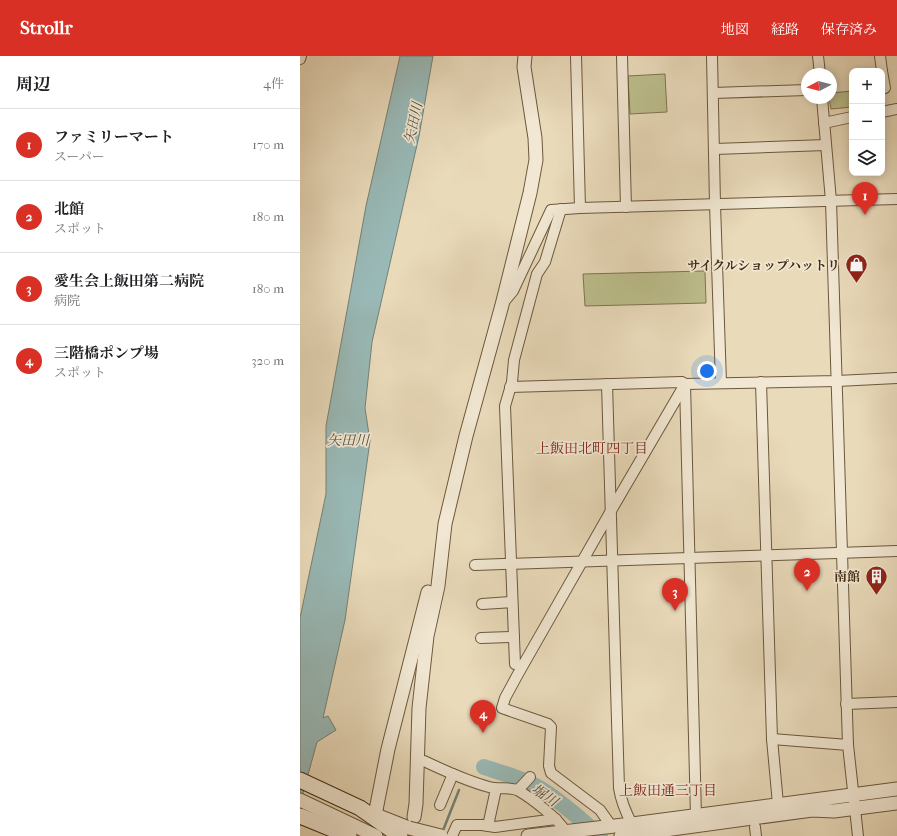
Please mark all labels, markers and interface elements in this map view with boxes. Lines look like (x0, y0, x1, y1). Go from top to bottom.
text: Strollr (20, 17, 73, 39)
text: 地図 (721, 21, 749, 38)
text: 経路 (771, 21, 799, 38)
text: 保存済み (821, 21, 877, 38)
north arrow (801, 68, 837, 104)
map controls (849, 68, 885, 176)
button: + (849, 68, 885, 104)
text: 周辺 (16, 74, 50, 94)
text: 4件 (263, 76, 284, 91)
water label: 矢田川 (401, 99, 427, 145)
button: − (849, 104, 885, 140)
text: ファミリーマート (54, 128, 174, 146)
text: 1 (27, 137, 31, 152)
text: 170 m (252, 137, 284, 152)
button: layers (849, 140, 885, 176)
text: スーパー (54, 149, 105, 164)
pin: 1 (852, 182, 878, 215)
text: 北館 (54, 200, 84, 218)
text: 2 (26, 209, 32, 224)
text: 180 m (252, 209, 284, 224)
text: スポット (54, 221, 106, 236)
shop icon: サイクルショップハットリ (843, 252, 869, 285)
place label: サイクルショップハットリ (687, 258, 840, 273)
text: 愛生会上飯田第二病院 (54, 272, 204, 290)
text: 3 (26, 281, 32, 296)
text: 180 m (252, 281, 284, 296)
text: 病院 (54, 293, 80, 308)
text: 三階橋ポンプ場 (54, 344, 159, 362)
text: 4 (25, 353, 33, 368)
text: 320 m (251, 353, 284, 368)
your location (697, 361, 717, 381)
text: スポット (54, 365, 106, 380)
water label: 矢田川 (327, 432, 371, 449)
district label: 上飯田北町四丁目 (536, 440, 648, 457)
pin: 2 (794, 558, 820, 591)
building icon: 南館 (863, 563, 889, 596)
place label: 南館 (834, 569, 860, 584)
pin: 3 (662, 578, 688, 611)
pin: 4 (470, 700, 496, 733)
water label: 堀川 (528, 781, 563, 811)
district label: 上飯田通三丁目 (619, 782, 717, 799)

